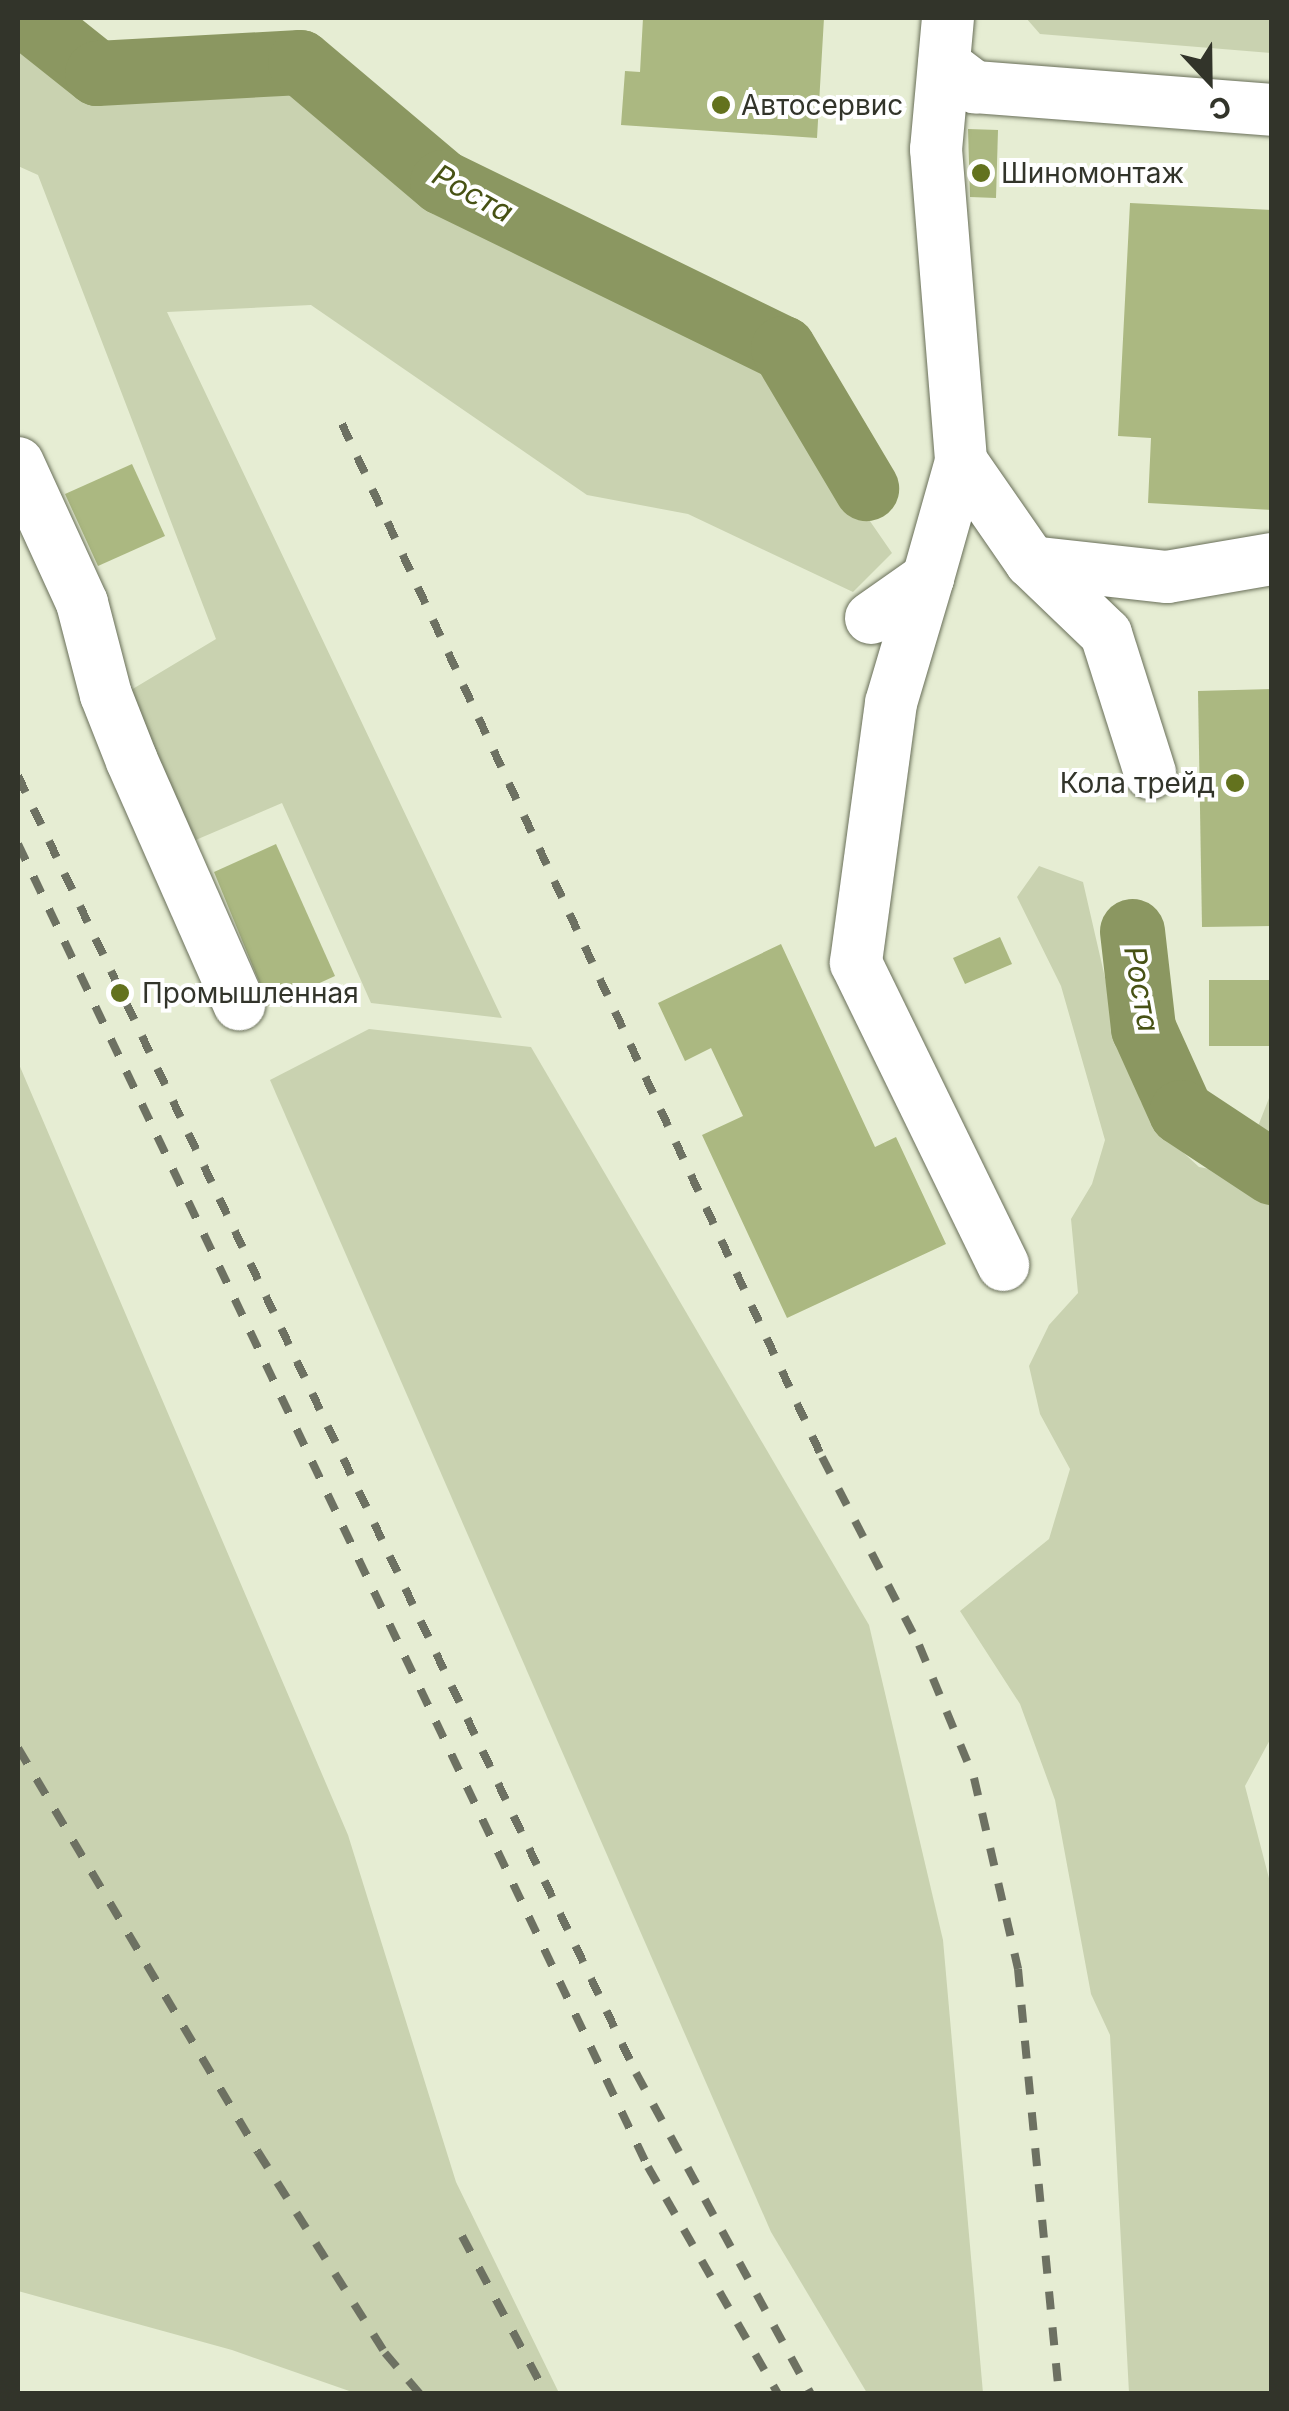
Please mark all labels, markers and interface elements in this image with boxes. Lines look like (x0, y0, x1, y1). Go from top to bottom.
north arrow (1159, 30, 1259, 130)
place label: Автосервис (741, 88, 903, 122)
text: С (1204, 88, 1236, 127)
marker: Автосервис (710, 94, 732, 116)
water label: Роста (426, 156, 520, 230)
place label: Шиномонтаж (1001, 156, 1184, 190)
marker: Шиномонтаж (970, 162, 992, 184)
place label: Кола трейд (1060, 766, 1215, 800)
marker: Кола трейд (1224, 772, 1246, 794)
water label: Роста (1117, 943, 1167, 1035)
place label: Промышленная (142, 976, 359, 1010)
marker: Промышленная (107, 980, 133, 1006)

